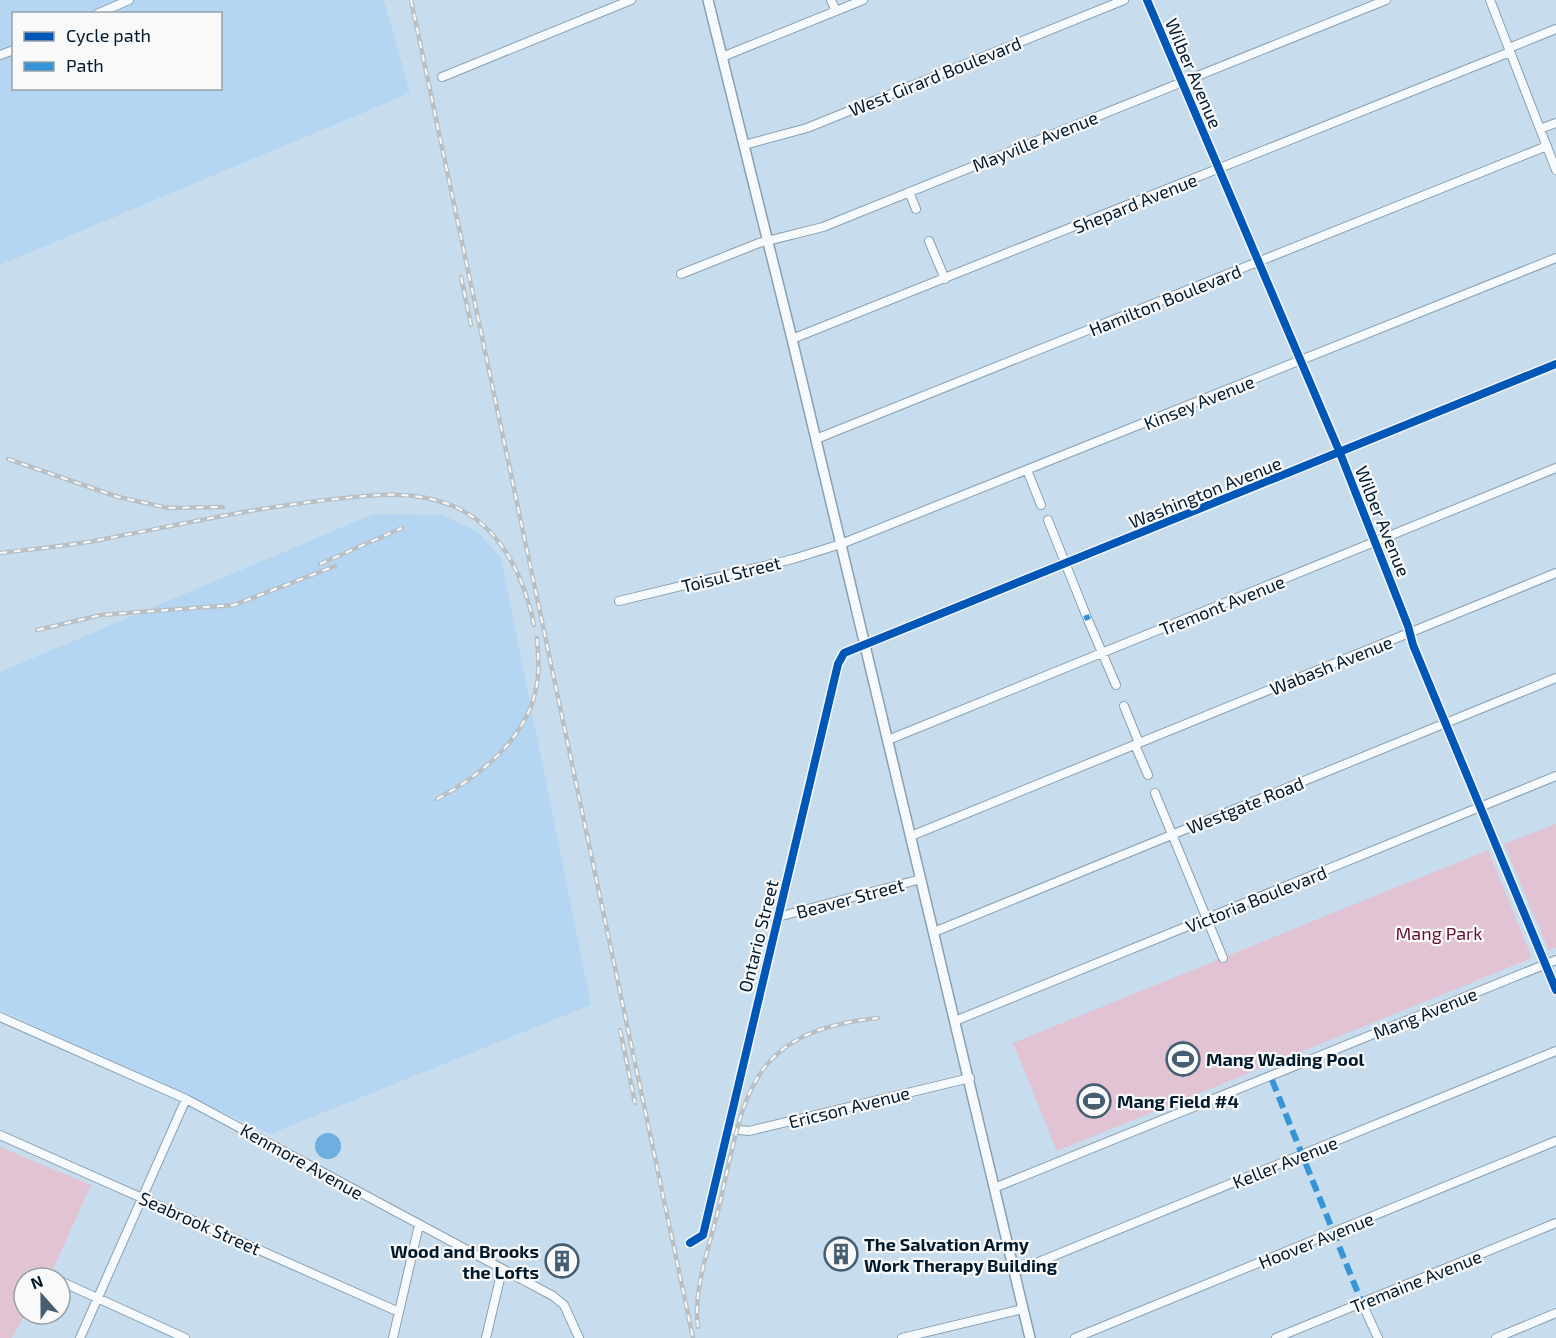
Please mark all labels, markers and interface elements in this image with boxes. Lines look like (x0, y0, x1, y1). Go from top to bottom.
legend (12, 12, 222, 90)
street label: Wilber Avenue (1161, 15, 1227, 131)
text: Cycle path (66, 24, 151, 46)
street label: West Girard Boulevard (846, 31, 1024, 121)
text: Path (66, 54, 104, 76)
street label: Mayville Avenue (969, 106, 1101, 176)
street label: Shepard Avenue (1070, 168, 1200, 238)
street label: Hamilton Boulevard (1086, 259, 1244, 341)
street label: Kinsey Avenue (1140, 370, 1258, 434)
street label: Washington Avenue (1125, 451, 1285, 533)
street label: Wilber Avenue (1351, 462, 1415, 580)
street label: Toisul Street (679, 551, 783, 597)
street label: Tremont Avenue (1156, 570, 1288, 640)
street label: Wabash Avenue (1266, 630, 1396, 700)
street label: Westgate Road (1183, 772, 1307, 838)
street label: Victoria Boulevard (1182, 861, 1330, 937)
street label: Beaver Street (794, 873, 906, 923)
street label: Ontario Street (733, 877, 783, 995)
park label: Mang Park (1396, 922, 1483, 944)
street label: Mang Avenue (1370, 982, 1480, 1044)
sports icon: Mang Wading Pool (1165, 1041, 1201, 1077)
place label: Mang Wading Pool (1206, 1048, 1365, 1070)
street label: Ericson Avenue (786, 1081, 912, 1133)
sports icon: Mang Field #4 (1076, 1083, 1112, 1119)
place label: Mang Field #4 (1117, 1090, 1239, 1112)
street label: Kenmore Avenue (237, 1118, 367, 1204)
street label: Keller Avenue (1229, 1131, 1341, 1193)
street label: Seabrook Street (136, 1186, 264, 1260)
street label: Hoover Avenue (1255, 1207, 1377, 1273)
place label: The Salvation Army Work Therapy Building (864, 1233, 1058, 1276)
building icon: The Salvation Army Work Therapy Building (823, 1236, 859, 1272)
place label: Wood and Brooks the Lofts (390, 1240, 539, 1283)
building icon: Wood and Brooks the Lofts (544, 1243, 580, 1279)
street label: Tremaine Avenue (1347, 1245, 1485, 1317)
north arrow (12, 1266, 72, 1326)
text: N (28, 1271, 45, 1292)

